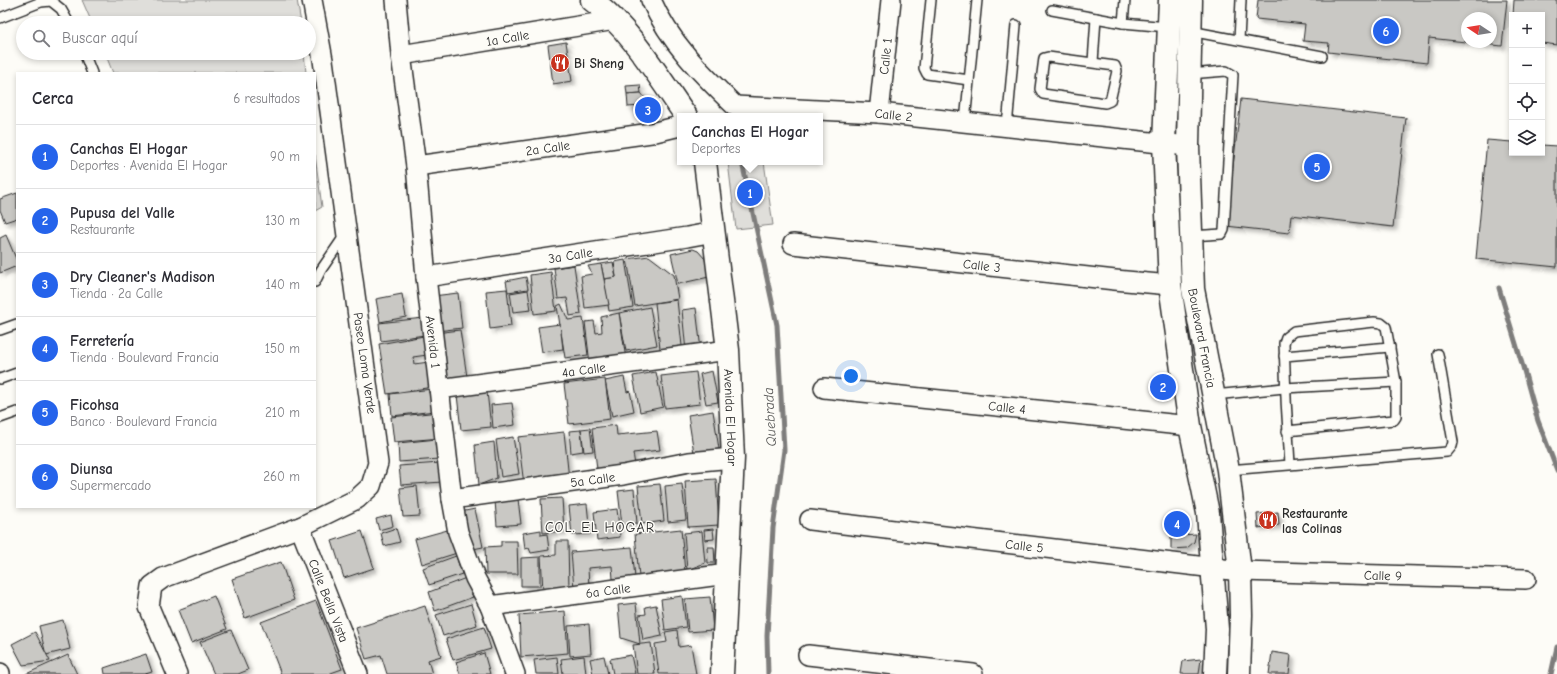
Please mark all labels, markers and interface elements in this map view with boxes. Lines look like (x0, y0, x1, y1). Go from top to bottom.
north arrow (1461, 12, 1497, 48)
map controls (1509, 12, 1545, 156)
button: + (1509, 12, 1545, 48)
search box (16, 16, 316, 60)
pin: 6 (1373, 16, 1399, 46)
icon: search (30, 27, 52, 49)
street label: 1a Calle (485, 27, 531, 48)
text: Buscar aquí (62, 29, 138, 47)
street label: Calle 1 (876, 37, 894, 75)
button: − (1509, 48, 1545, 84)
restaurant icon: Bi Sheng (549, 52, 571, 74)
place label: Bi Sheng (574, 56, 624, 71)
button: locate (1509, 84, 1545, 120)
text: Cerca (32, 89, 74, 108)
text: 6 resultados (233, 91, 300, 106)
pin: 3 (635, 95, 661, 125)
street label: Calle 2 (874, 105, 914, 124)
popup (677, 113, 823, 165)
button: layers (1509, 120, 1545, 156)
text: Canchas El Hogar (691, 123, 809, 141)
street label: 2a Calle (524, 137, 571, 158)
text: Canchas El Hogar (70, 140, 187, 158)
text: Deportes (691, 141, 740, 156)
text: 1 (42, 149, 48, 164)
text: 90 m (270, 149, 300, 164)
pin: 5 (1304, 152, 1330, 182)
text: Deportes · Avenida El Hogar (70, 158, 227, 173)
pin: 1 (737, 178, 763, 208)
text: Pupusa del Valle (70, 204, 175, 222)
text: 2 (42, 213, 48, 228)
text: 130 m (265, 213, 300, 228)
text: Restaurante (70, 222, 135, 237)
street label: 3a Calle (547, 244, 594, 266)
street label: Calle 3 (962, 256, 1001, 275)
text: Dry Cleaner's Madison (70, 268, 215, 286)
text: 3 (42, 277, 48, 292)
text: 140 m (266, 277, 300, 292)
text: Tienda · 2a Calle (70, 286, 163, 301)
street label: Boulevard Francia (1185, 287, 1219, 389)
street label: Paseo Loma Verde (350, 311, 380, 415)
street label: Avenida 1 (423, 315, 444, 369)
text: Ferretería (70, 332, 134, 350)
text: 4 (42, 341, 48, 356)
text: 150 m (265, 341, 300, 356)
text: Tienda · Boulevard Francia (70, 350, 219, 365)
street label: 4a Calle (561, 359, 607, 380)
your location (841, 366, 861, 386)
street label: Avenida El Hogar (721, 368, 741, 467)
pin: 2 (1150, 372, 1176, 402)
water label: Quebrada (760, 387, 780, 447)
text: Ficohsa (70, 396, 119, 414)
street label: Calle 4 (988, 398, 1026, 416)
text: 5 (42, 405, 48, 420)
text: 210 m (265, 405, 300, 420)
text: Banco · Boulevard Francia (70, 414, 217, 429)
text: Diunsa (70, 460, 113, 478)
text: 6 (42, 469, 48, 484)
text: 260 m (263, 469, 300, 484)
street label: 5a Calle (569, 469, 616, 490)
text: Supermercado (70, 478, 151, 493)
place label: Restaurante las Colinas (1282, 506, 1348, 536)
pin: 4 (1164, 509, 1190, 539)
restaurant icon: Restaurante las Colinas (1257, 509, 1279, 531)
district label: COL. EL HOGAR (545, 519, 655, 536)
street label: Calle 5 (1005, 536, 1044, 555)
street label: Calle Bella Vista (306, 557, 352, 644)
street label: Calle 9 (1364, 567, 1402, 583)
street label: 6a Calle (585, 580, 632, 601)

